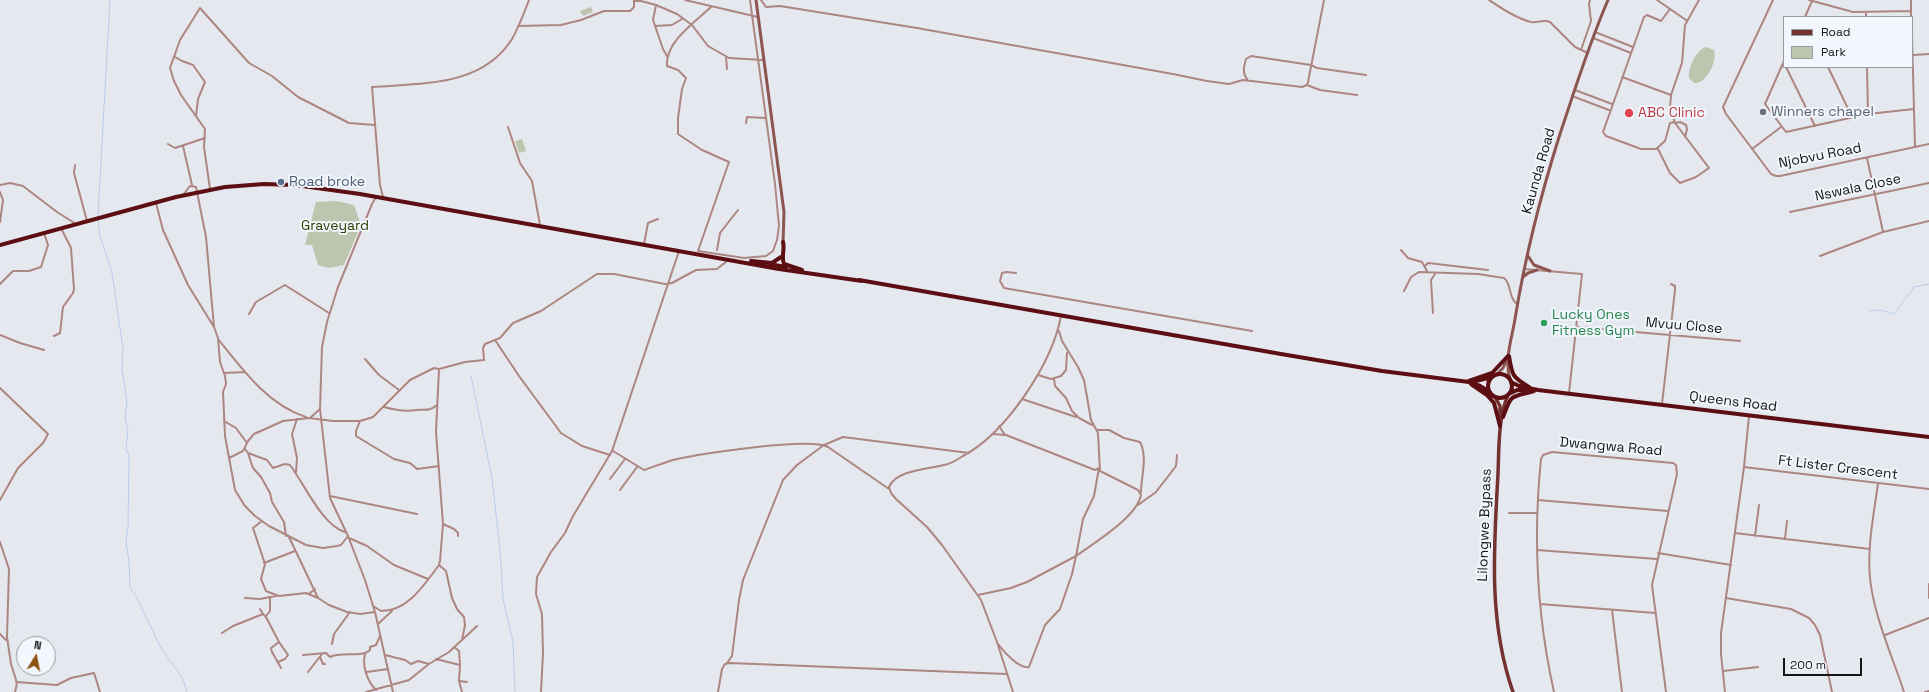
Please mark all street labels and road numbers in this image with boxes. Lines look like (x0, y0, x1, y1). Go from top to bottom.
street label: Kaunda Road (1519, 126, 1559, 216)
street label: Njobvu Road (1777, 140, 1863, 172)
street label: Nswala Close (1813, 171, 1903, 205)
street label: Mvuu Close (1645, 314, 1723, 338)
street label: Queens Road (1688, 388, 1778, 416)
street label: Dwangwa Road (1559, 434, 1663, 460)
street label: Ft Lister Crescent (1777, 452, 1899, 484)
street label: Lilongwe Bypass (1475, 468, 1495, 582)

